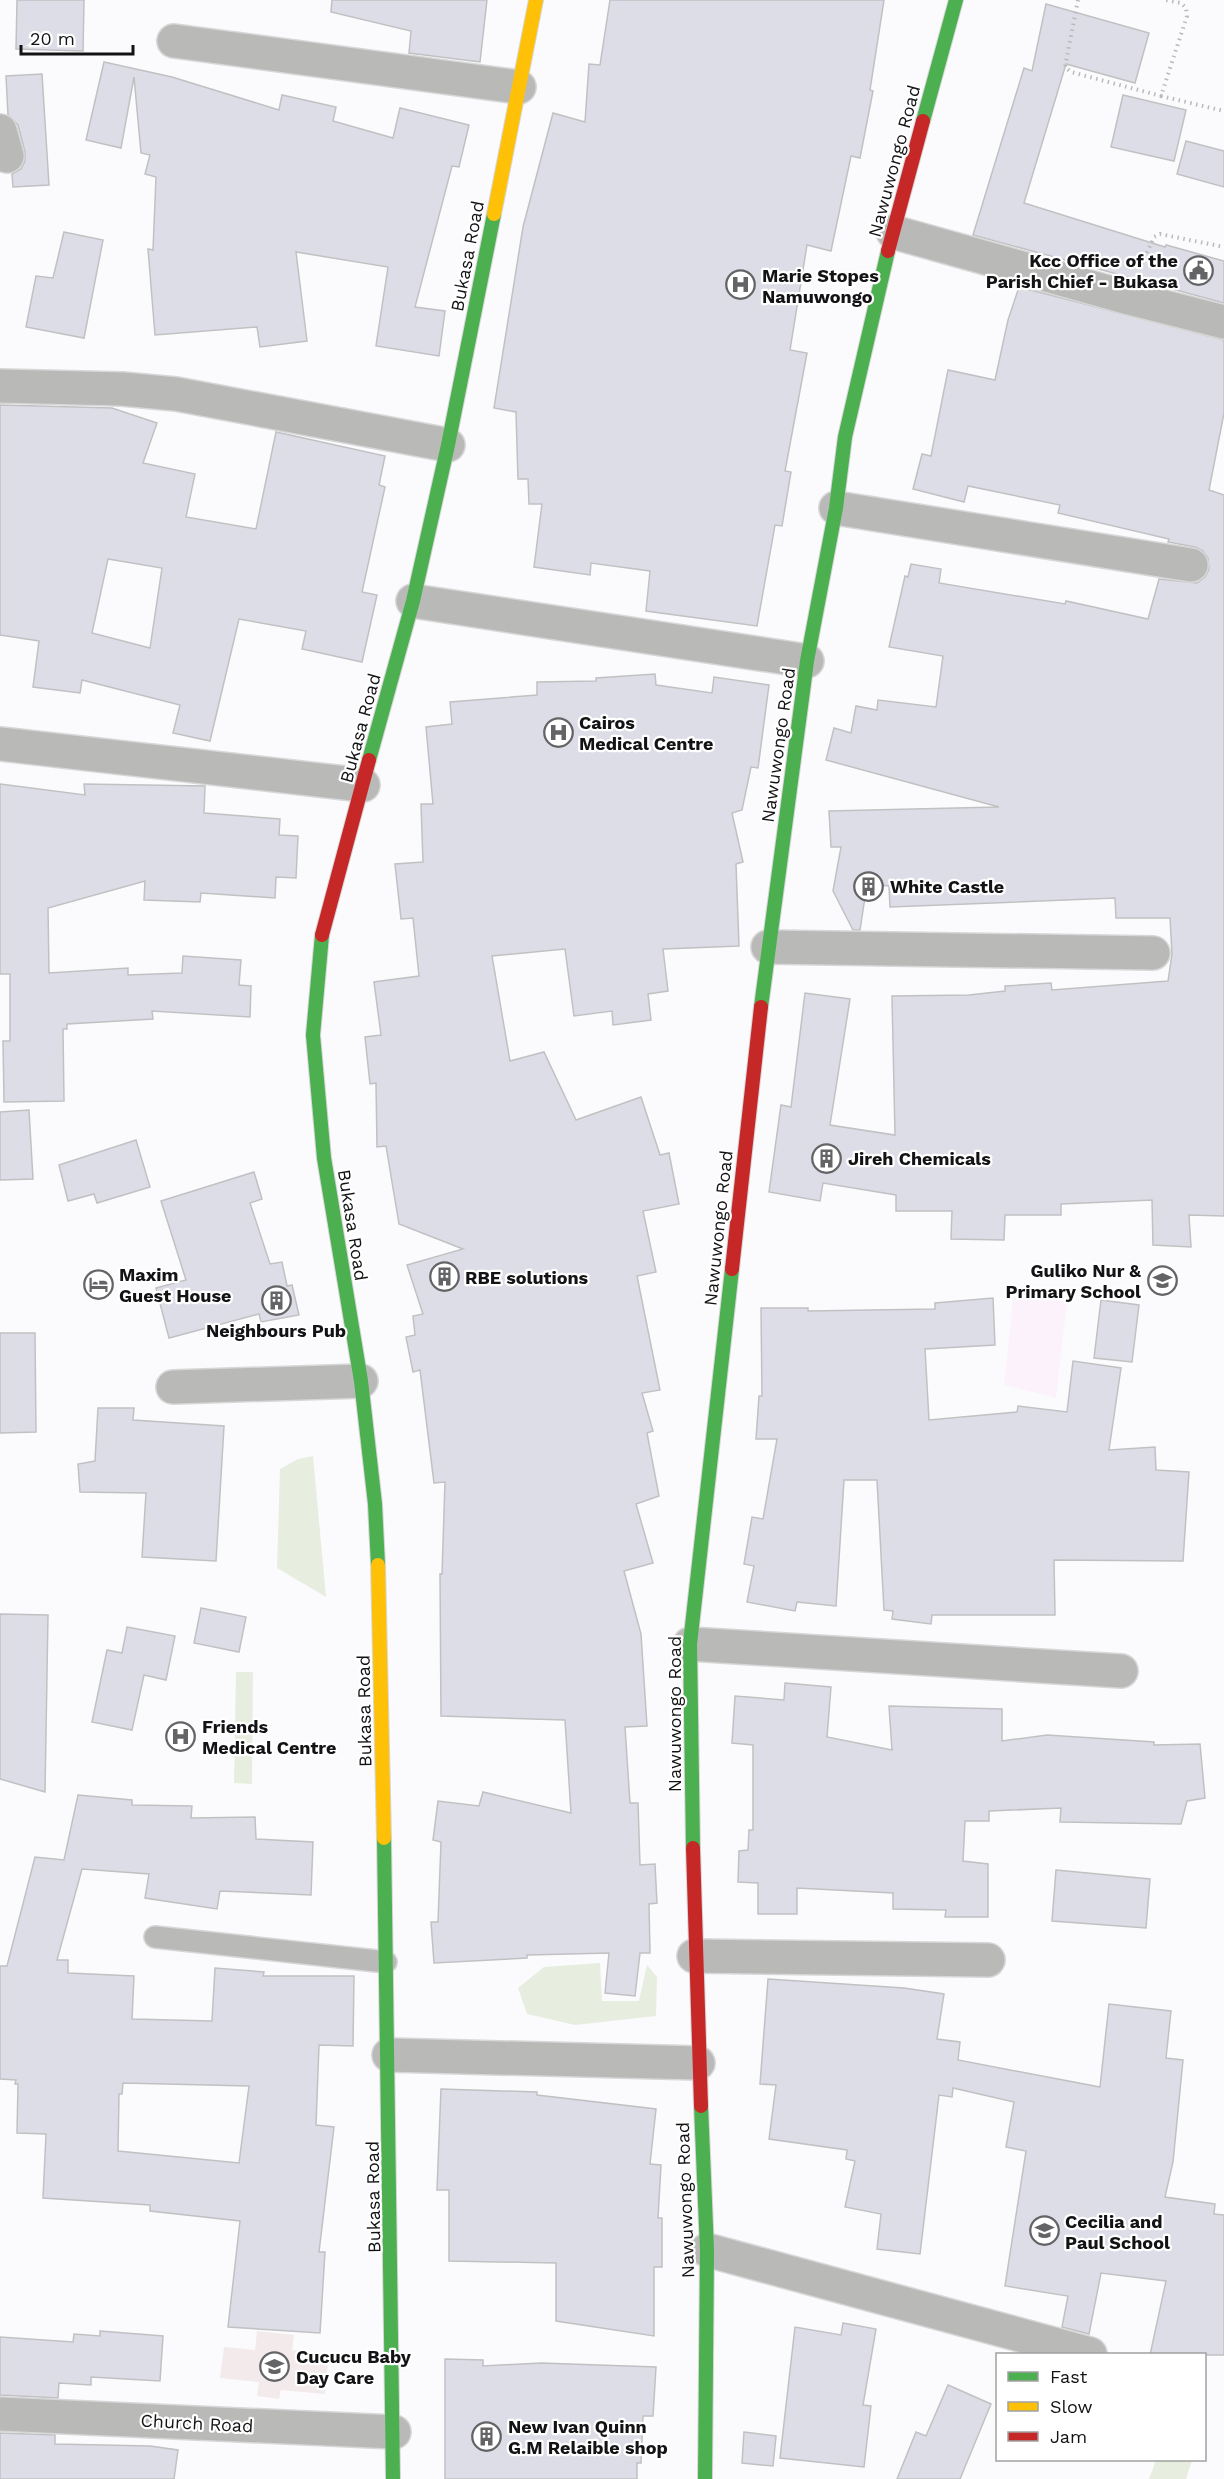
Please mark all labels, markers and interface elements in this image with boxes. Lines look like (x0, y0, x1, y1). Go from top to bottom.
scale bar (21, 18, 134, 56)
text: 20 m (30, 28, 75, 49)
street label: Nawuwongo Road (864, 83, 924, 239)
street label: Bukasa Road (446, 199, 488, 313)
place label: Kcc Office of the Parish Chief - Bukasa (986, 250, 1179, 292)
public building icon: Kcc Office of the Parish Chief - Bukasa (1183, 254, 1215, 286)
place label: Marie Stopes Namuwongo (762, 265, 879, 307)
hospital icon: Marie Stopes Namuwongo (725, 269, 757, 301)
street label: Nawuwongo Road (757, 666, 799, 824)
street label: Bukasa Road (335, 671, 385, 785)
place label: Cairos Medical Centre (579, 712, 713, 754)
hospital icon: Cairos Medical Centre (542, 716, 574, 748)
building icon: White Castle (853, 870, 885, 902)
place label: White Castle (890, 876, 1004, 897)
building icon: Jireh Chemicals (811, 1142, 843, 1174)
place label: Jireh Chemicals (848, 1148, 991, 1169)
street label: Nawuwongo Road (699, 1149, 737, 1307)
street label: Bukasa Road (334, 1168, 372, 1282)
place label: Guliko Nur & Primary School (1006, 1260, 1141, 1302)
building icon: RBE solutions (428, 1261, 460, 1293)
place label: Maxim Guest House (119, 1264, 231, 1306)
school or university icon: Guliko Nur & Primary School (1146, 1264, 1178, 1296)
place label: RBE solutions (465, 1267, 589, 1288)
hotel icon: Maxim Guest House (82, 1268, 114, 1300)
building icon: Neighbours Pub (260, 1285, 292, 1317)
place label: Neighbours Pub (206, 1320, 346, 1341)
street label: Nawuwongo Road (664, 1636, 685, 1792)
street label: Bukasa Road (353, 1655, 375, 1767)
place label: Friends Medical Centre (202, 1716, 336, 1758)
hospital icon: Friends Medical Centre (165, 1720, 197, 1752)
street label: Nawuwongo Road (672, 2121, 698, 2279)
street label: Bukasa Road (362, 2141, 384, 2253)
place label: Cecilia and Paul School (1065, 2211, 1170, 2253)
school or university icon: Cecilia and Paul School (1028, 2215, 1060, 2247)
place label: Cucucu Baby Day Care (296, 2346, 412, 2388)
school or university icon: Cucucu Baby Day Care (259, 2350, 291, 2382)
legend (996, 2353, 1206, 2461)
text: Fast (1050, 2366, 1088, 2387)
text: Slow (1050, 2396, 1093, 2417)
street label: Church Road (140, 2410, 254, 2436)
place label: New Ivan Quinn G.M Relaible shop (508, 2416, 668, 2458)
building icon: New Ivan Quinn G.M Relaible shop (471, 2420, 503, 2452)
text: Jam (1050, 2426, 1087, 2447)

